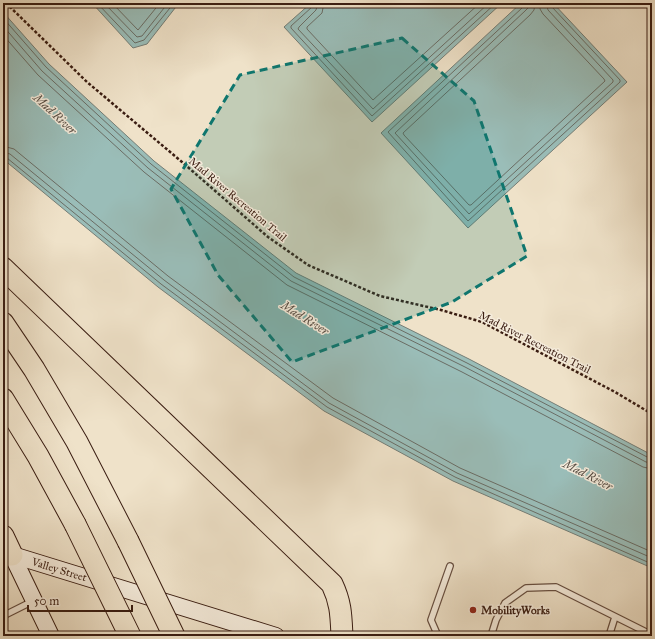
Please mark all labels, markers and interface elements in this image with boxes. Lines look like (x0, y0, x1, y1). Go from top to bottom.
water label: Mad River (30, 90, 80, 138)
street label: Mad River Recreation Trail (186, 155, 289, 244)
water label: Mad River (278, 297, 332, 339)
street label: Mad River Recreation Trail (477, 309, 593, 376)
water label: Mad River (560, 456, 616, 494)
street label: Valley Street (29, 555, 88, 584)
scale bar (28, 587, 132, 613)
text: 50 m (34, 594, 59, 608)
place label: MobilityWorks (481, 604, 550, 618)
marker: MobilityWorks (468, 605, 478, 615)

